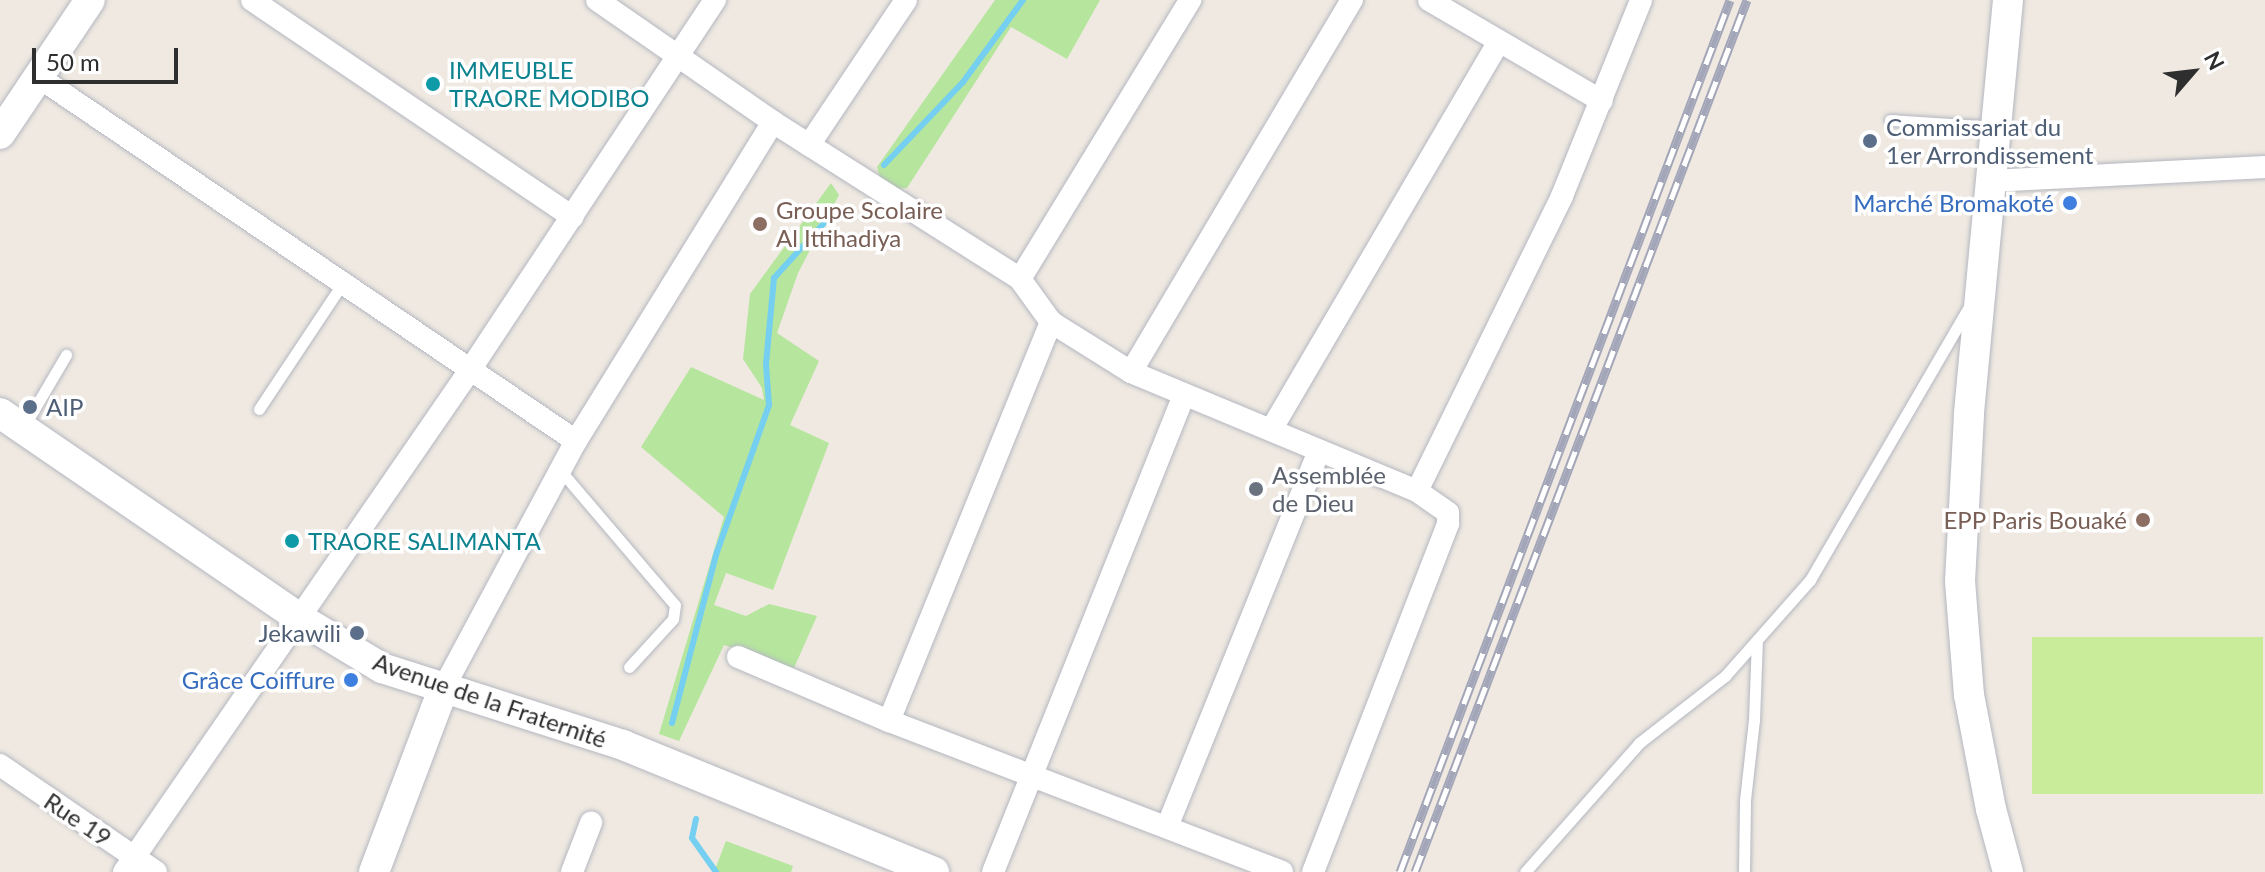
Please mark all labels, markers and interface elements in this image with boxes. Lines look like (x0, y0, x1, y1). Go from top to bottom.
scale bar (36, 32, 182, 82)
north arrow (2153, 32, 2233, 112)
text: 50 m (46, 47, 100, 76)
text: N (2199, 47, 2231, 74)
place label: IMMEUBLE TRAORE MODIBO (449, 56, 649, 112)
marker: IMMEUBLE TRAORE MODIBO (424, 75, 442, 93)
place label: Commissariat du 1er Arrondissement (1886, 113, 2095, 169)
marker: Commissariat du 1er Arrondissement (1861, 132, 1879, 150)
place label: Marché Bromakoté (1853, 189, 2054, 217)
marker: Marché Bromakoté (2061, 194, 2079, 212)
place label: Groupe Scolaire Al Ittihadiya (776, 196, 943, 252)
marker: Groupe Scolaire Al Ittihadiya (751, 215, 769, 233)
place label: AIP (46, 393, 83, 421)
marker: AIP (21, 398, 39, 416)
place label: Assemblée de Dieu (1272, 461, 1386, 517)
marker: Assemblée de Dieu (1247, 480, 1265, 498)
place label: EPP Paris Bouaké (1943, 506, 2127, 534)
marker: EPP Paris Bouaké (2134, 511, 2152, 529)
place label: TRAORE SALIMANTA (308, 527, 541, 555)
marker: TRAORE SALIMANTA (283, 532, 301, 550)
place label: Jekawili (259, 619, 341, 647)
marker: Jekawili (348, 624, 366, 642)
street label: Avenue de la Fraternité (370, 647, 610, 753)
place label: Grâce Coiffure (182, 666, 335, 694)
marker: Grâce Coiffure (342, 671, 360, 689)
street label: Rue 19 (39, 786, 117, 852)

